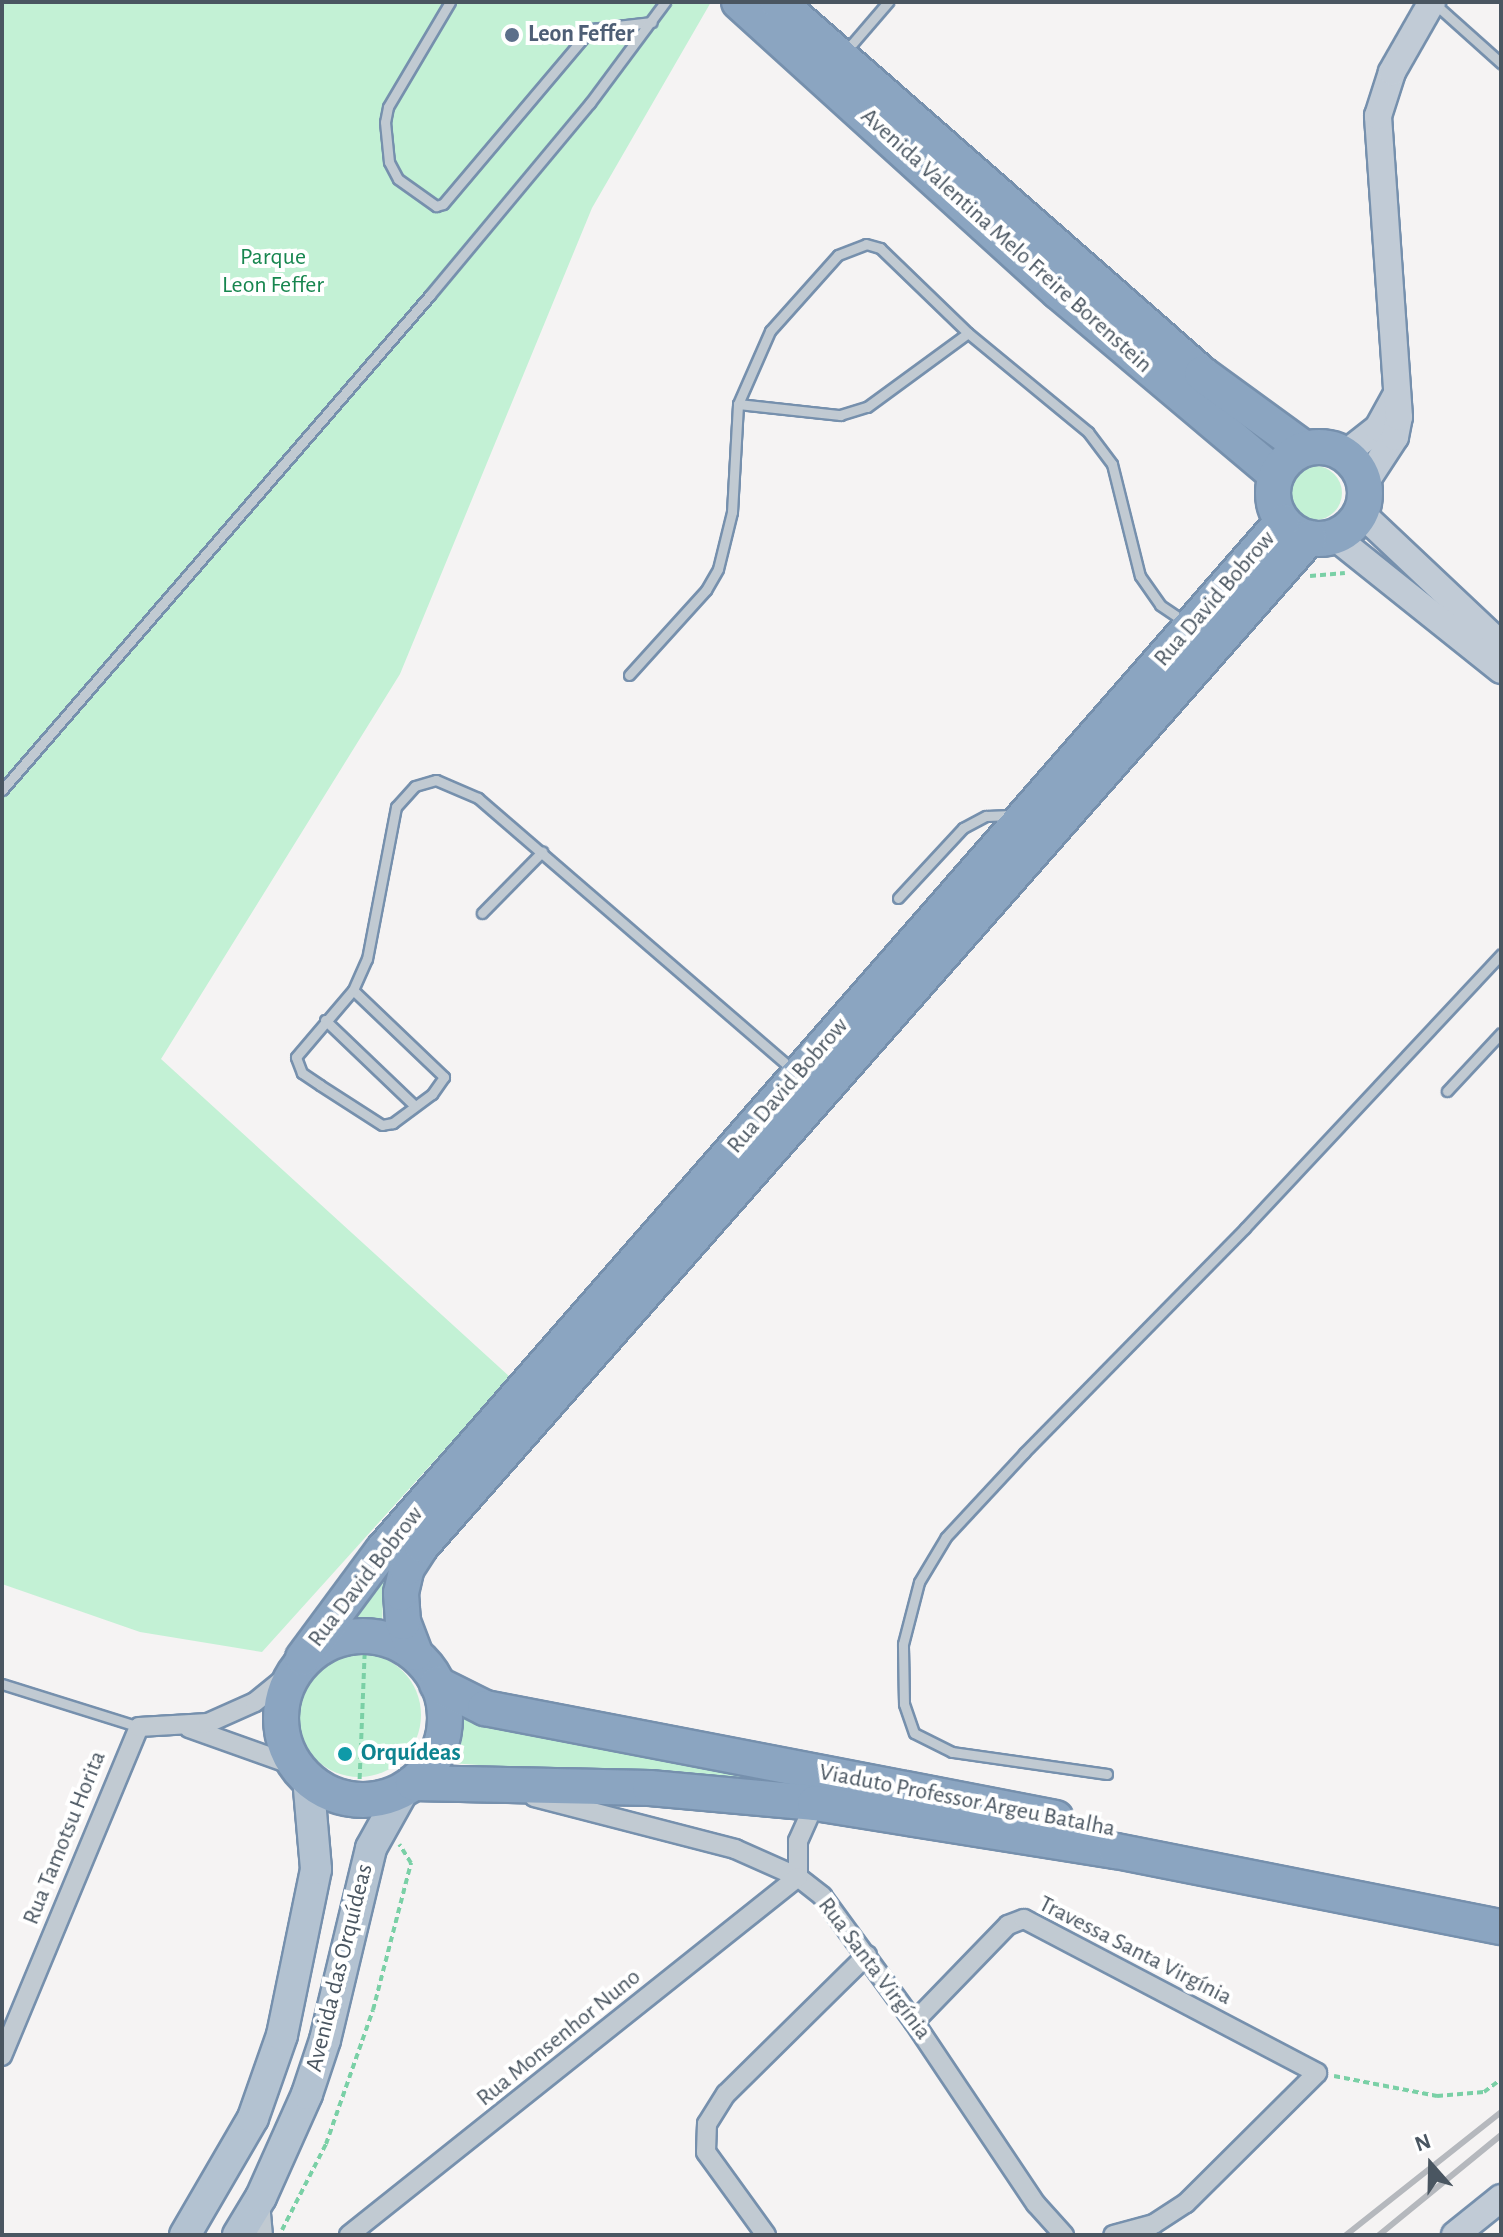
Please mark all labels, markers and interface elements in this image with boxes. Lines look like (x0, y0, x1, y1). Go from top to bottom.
place label: Leon Feffer (528, 21, 634, 49)
marker: Leon Feffer (503, 26, 521, 44)
street label: Avenida Valentina Melo Freire Borenstein (854, 102, 1158, 380)
park label: Parque Leon Feffer (222, 244, 324, 300)
street label: Rua David Bobrow (1148, 525, 1282, 673)
street label: Rua David Bobrow (721, 1012, 855, 1160)
street label: Rua David Bobrow (302, 1501, 430, 1653)
place label: Orquídeas (361, 1740, 461, 1768)
marker: Orquídeas (336, 1745, 354, 1763)
street label: Rua Tamotsu Horita (17, 1747, 113, 1929)
street label: Viaduto Professor Argeu Batalha (817, 1758, 1117, 1844)
street label: Avenida das Orquídeas (300, 1861, 380, 2075)
street label: Travessa Santa Virgínia (1034, 1890, 1236, 2012)
street label: Rua Santa Virgínia (811, 1892, 937, 2046)
street label: Rua Monsenhor Nuno (471, 1963, 647, 2113)
north arrow (1391, 2125, 1471, 2205)
text: N (1412, 2129, 1434, 2155)

